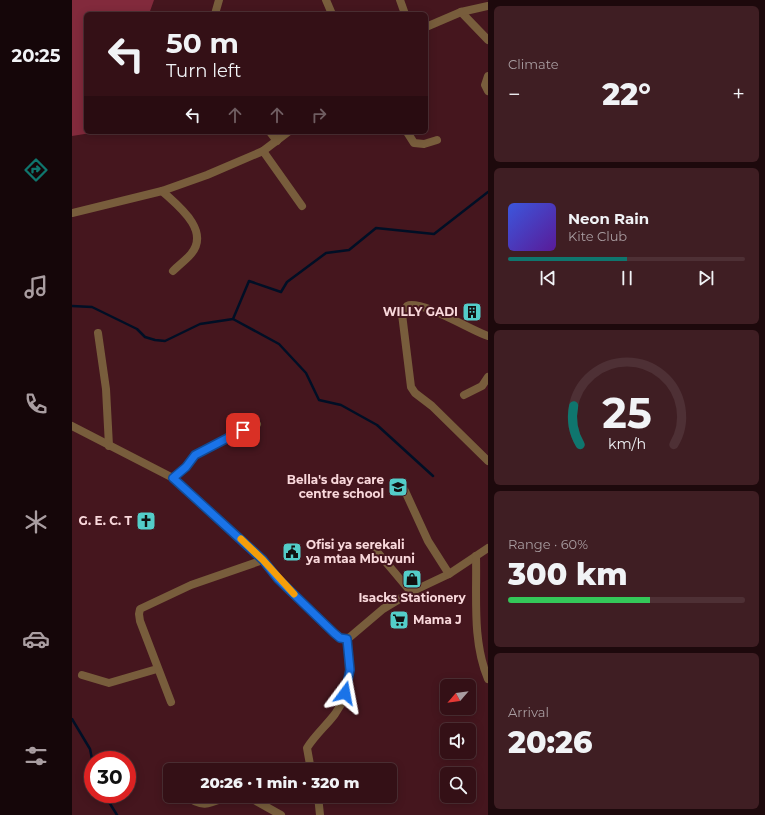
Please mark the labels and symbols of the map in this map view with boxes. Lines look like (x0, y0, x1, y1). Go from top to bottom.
building icon: WILLY GADI (461, 301, 483, 323)
place label: WILLY GADI (383, 304, 458, 319)
pin (226, 413, 260, 447)
place label: Bella's day care centre school (287, 472, 384, 501)
school or university icon: Bella's day care centre school (387, 476, 409, 498)
church icon: G. E. C. T (135, 510, 157, 532)
place label: G. E. C. T (79, 513, 133, 528)
place label: Ofisi ya serekali ya mtaa Mbuyuni (305, 537, 415, 566)
public building icon: Ofisi ya serekali ya mtaa Mbuyuni (281, 541, 303, 563)
shop icon: Isacks Stationery (401, 568, 423, 590)
place label: Isacks Stationery (358, 590, 466, 605)
supermarket icon: Mama J (388, 609, 410, 631)
place label: Mama J (413, 612, 462, 627)
position arrow (324, 672, 366, 714)
north arrow (440, 679, 476, 715)
speed limit sign: 30 (84, 751, 136, 803)

